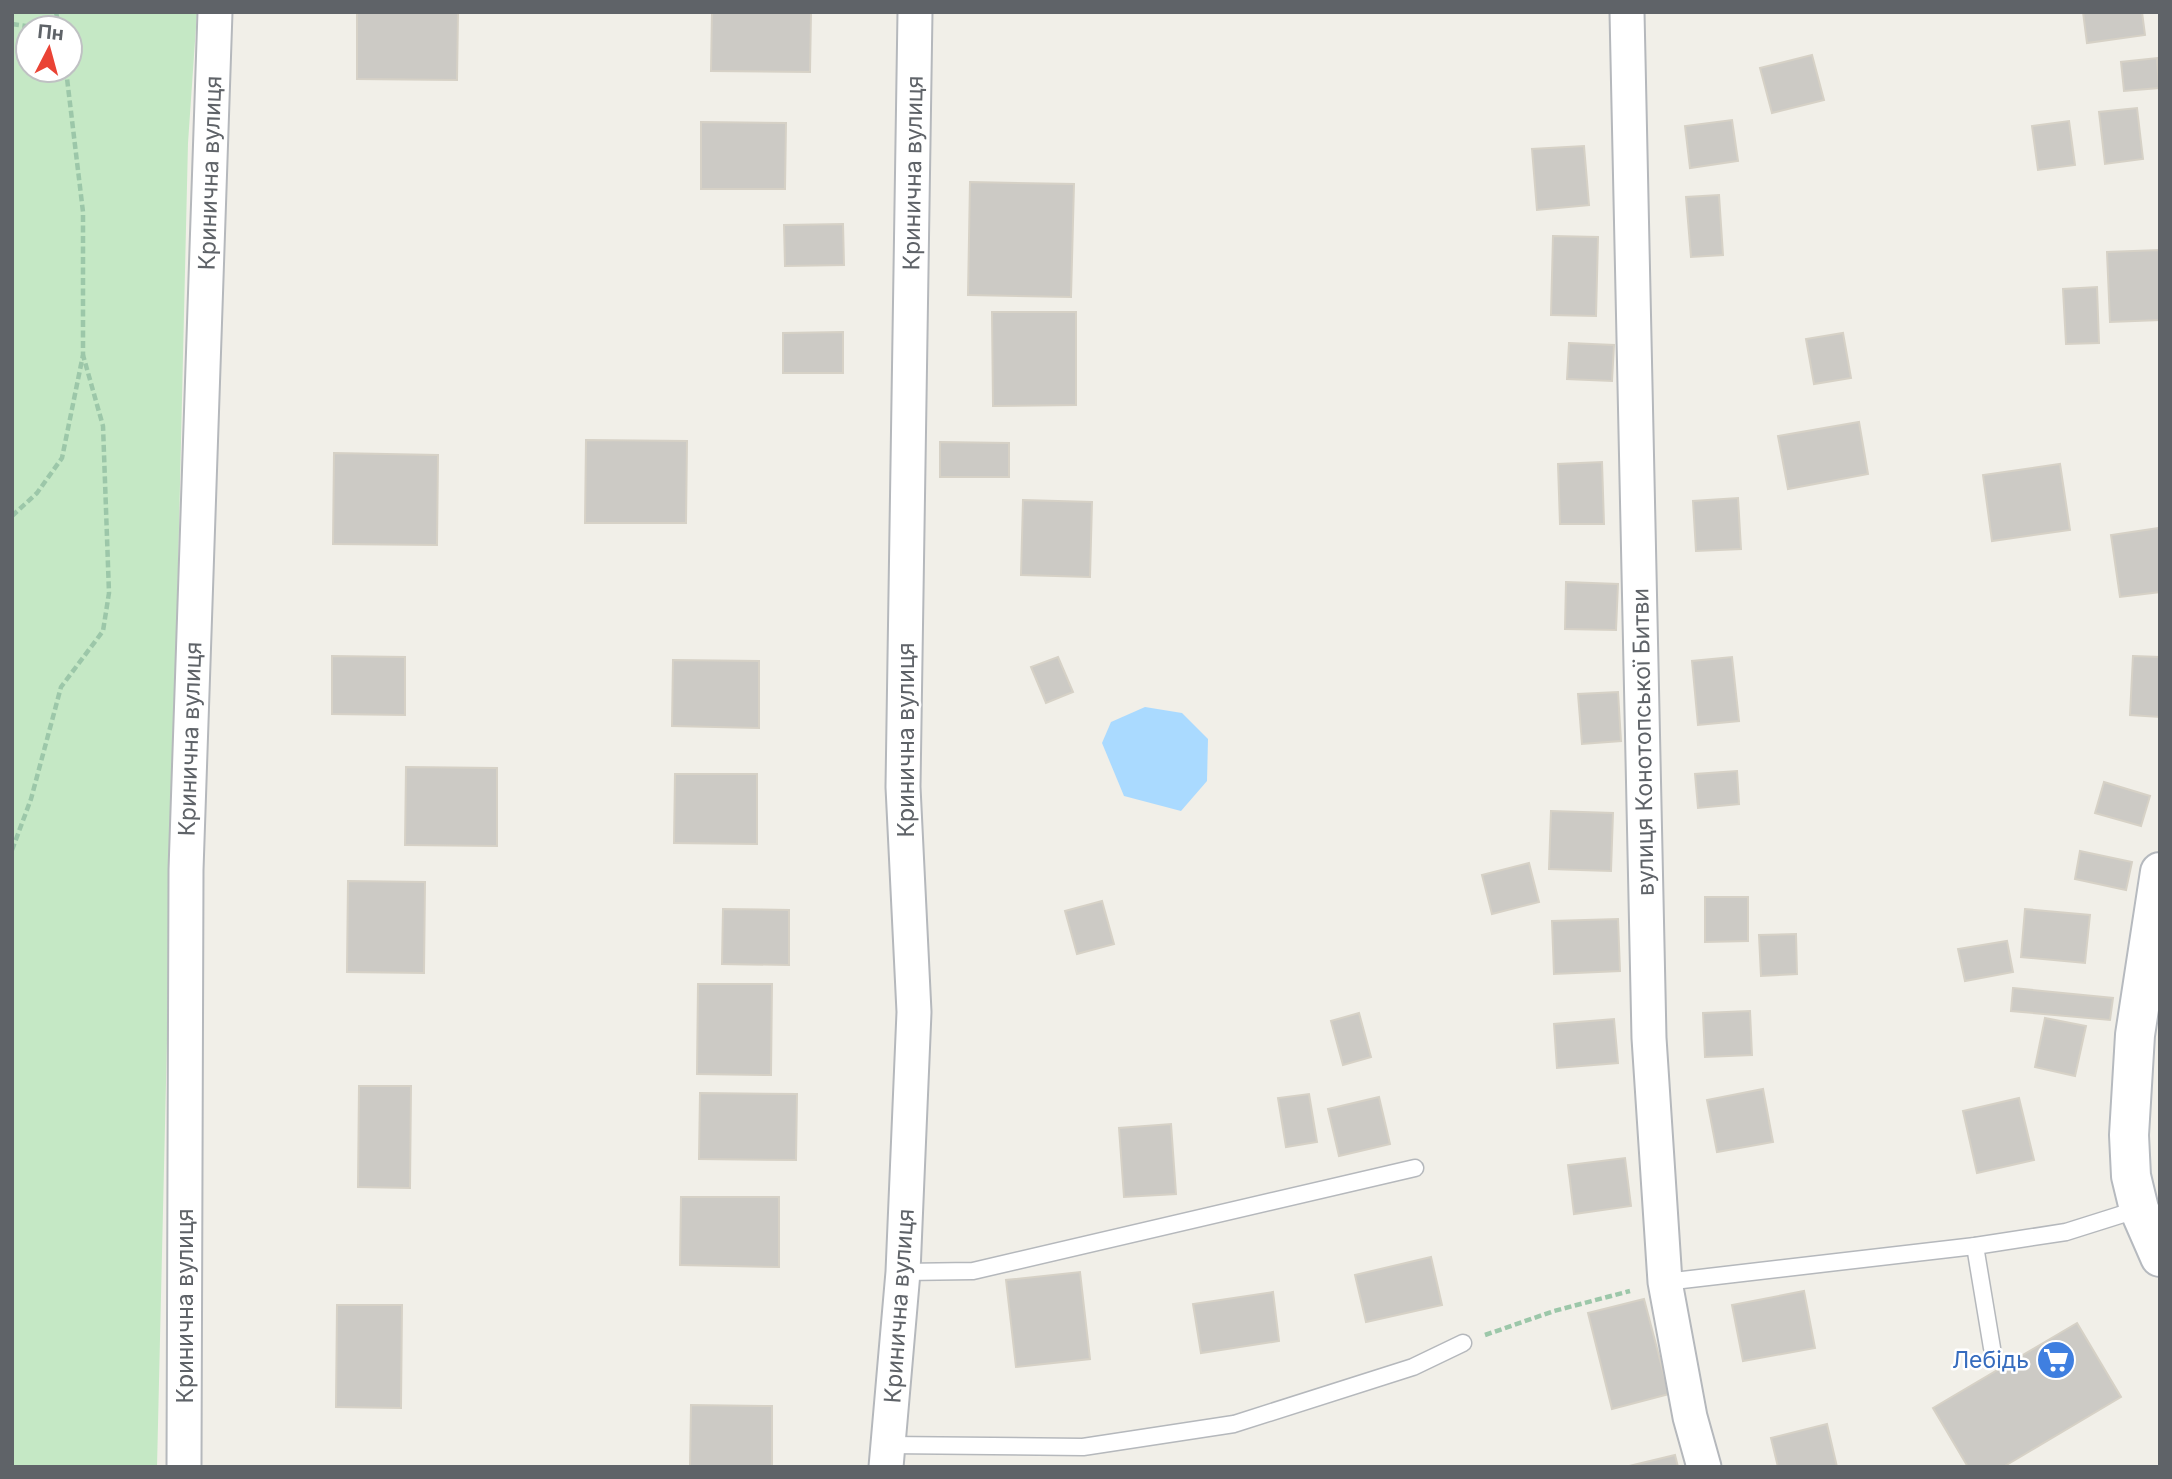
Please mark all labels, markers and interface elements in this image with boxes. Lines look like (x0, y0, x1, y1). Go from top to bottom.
north arrow (14, 14, 84, 84)
text: Пн (37, 20, 65, 45)
street label: Кринична вулиця (193, 75, 227, 271)
street label: Кринична вулиця (897, 75, 929, 271)
street label: вулиця Конотопської Битви (1626, 588, 1660, 896)
street label: Кринична вулиця (173, 641, 207, 837)
street label: Кринична вулиця (892, 643, 920, 837)
street label: Кринична вулиця (878, 1208, 920, 1404)
street label: Кринична вулиця (171, 1209, 199, 1403)
supermarket icon: Лебідь (2035, 1339, 2077, 1381)
place label: Лебідь (1952, 1346, 2029, 1374)

